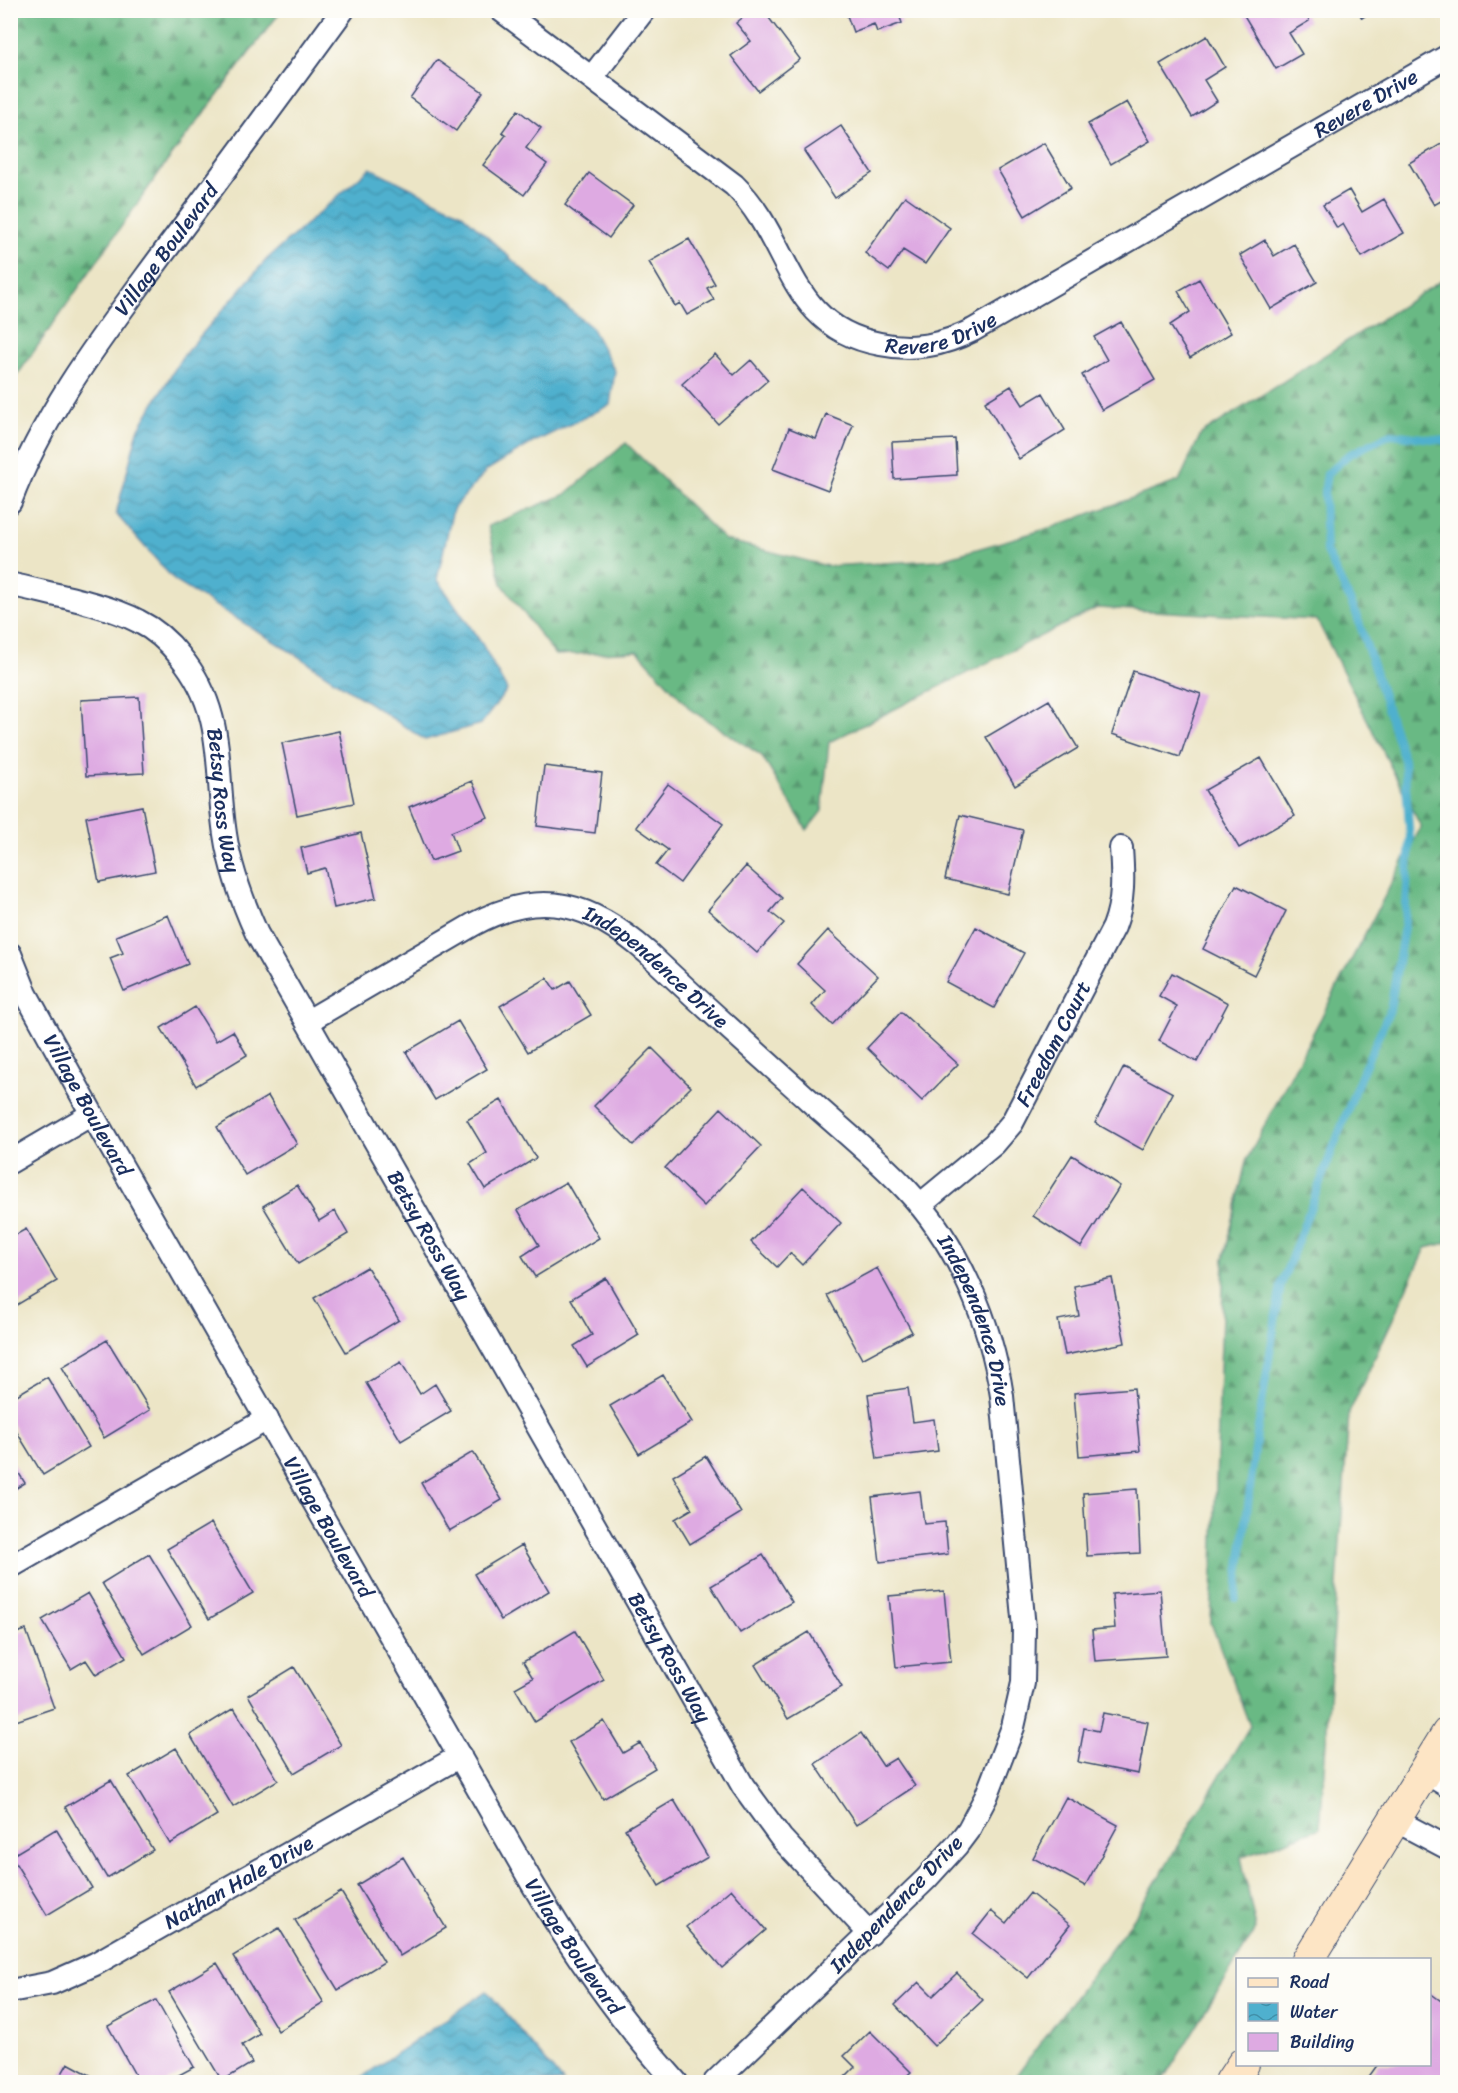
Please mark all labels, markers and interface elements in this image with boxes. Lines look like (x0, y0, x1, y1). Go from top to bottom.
street label: Revere Drive (1306, 58, 1426, 149)
street label: Village Boulevard (104, 173, 230, 324)
street label: Revere Drive (883, 301, 1005, 366)
street label: Betsy Ross Way (195, 725, 252, 877)
street label: Independence Drive (576, 894, 738, 1039)
street label: Freedom Court (1005, 974, 1102, 1113)
street label: Village Boulevard (32, 1027, 144, 1185)
street label: Betsy Ross Way (376, 1163, 482, 1308)
street label: Independence Drive (926, 1226, 1022, 1408)
street label: Village Boulevard (273, 1449, 385, 1607)
street label: Betsy Ross Way (617, 1585, 722, 1730)
street label: Nathan Hale Drive (156, 1824, 321, 1940)
street label: Independence Drive (819, 1826, 972, 1983)
street label: Village Boulevard (514, 1871, 634, 2025)
legend (1236, 1958, 1431, 2066)
text: Road (1290, 1966, 1330, 1998)
text: Water (1290, 1996, 1339, 2028)
text: Building (1290, 2026, 1354, 2058)

